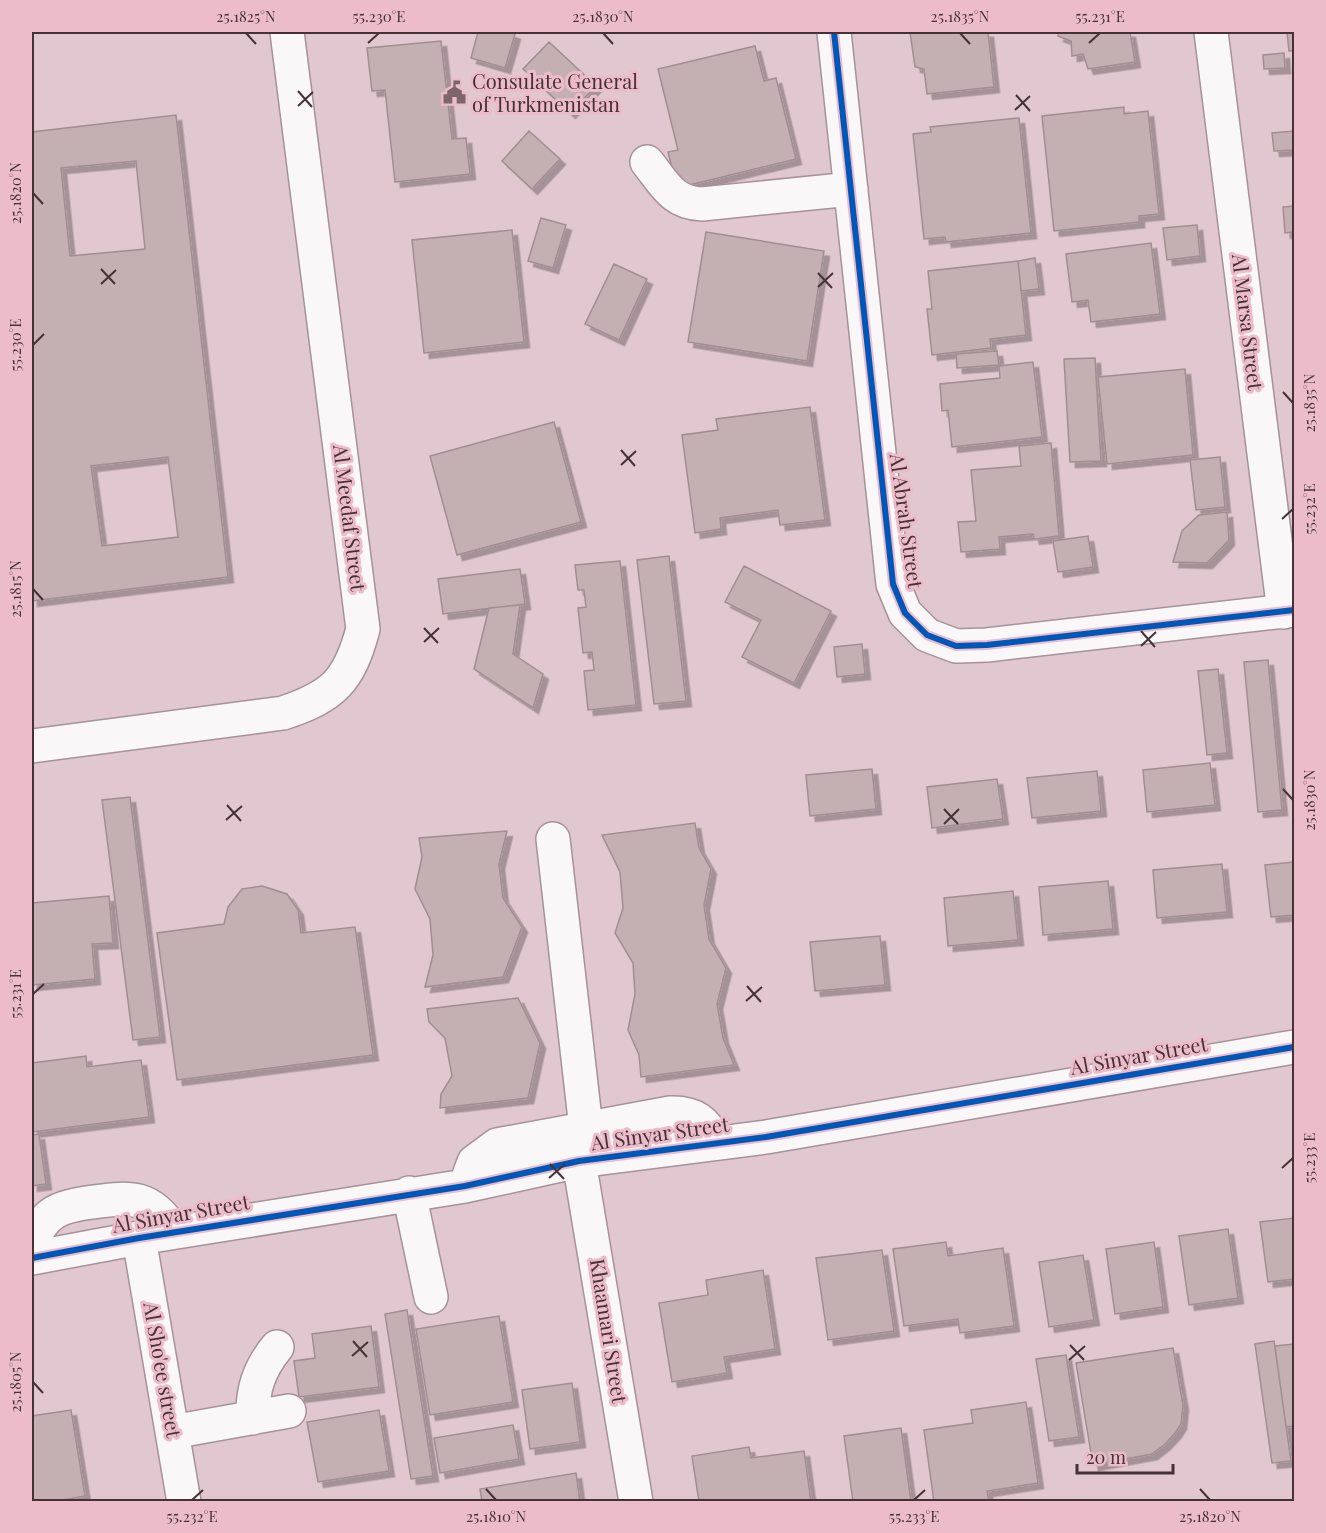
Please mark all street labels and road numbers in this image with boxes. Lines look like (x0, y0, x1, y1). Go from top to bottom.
street label: Al Marsa Street (1227, 251, 1270, 392)
street label: Al Meedaf Street (328, 442, 373, 594)
street label: Al Abrah Street (885, 451, 930, 591)
street label: Al Sinyar Street (1067, 1029, 1210, 1080)
street label: Al Sinyar Street (588, 1109, 731, 1156)
street label: Al Sinyar Street (109, 1187, 252, 1238)
street label: Khaamari Street (585, 1257, 634, 1406)
street label: Al Sho'ee street (138, 1299, 189, 1440)

